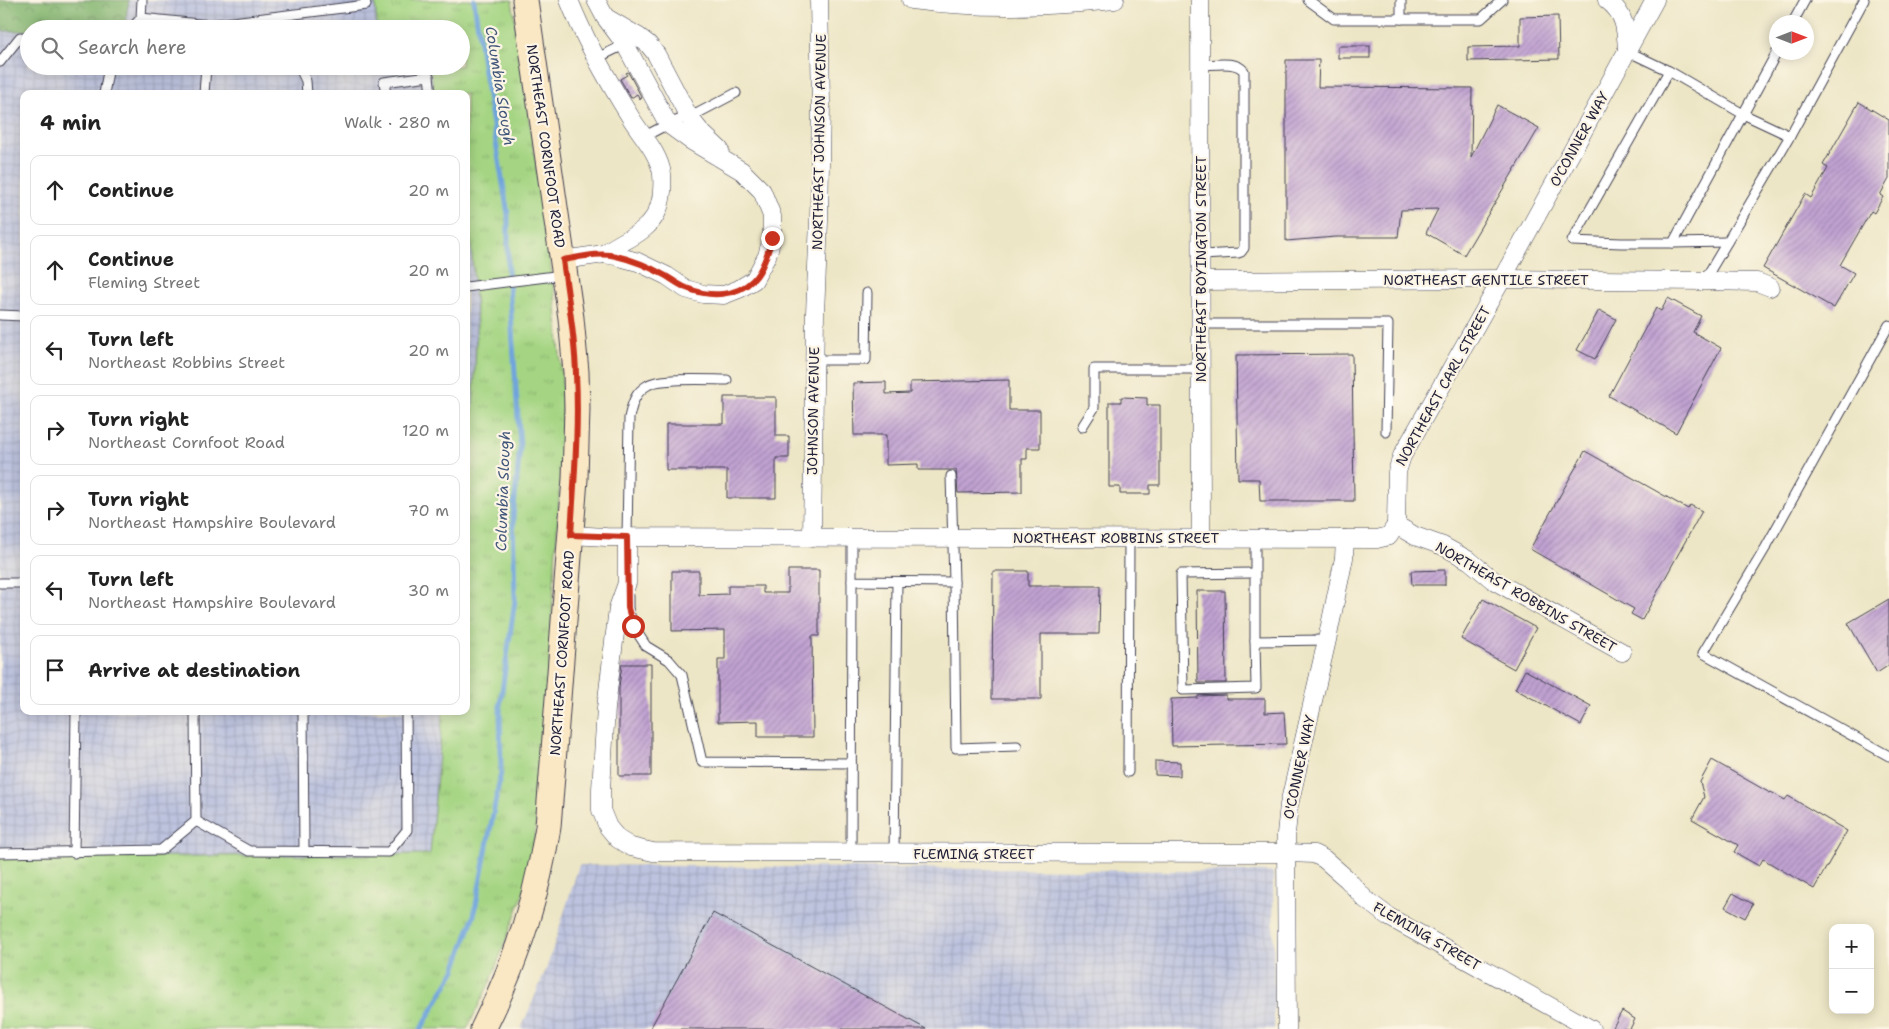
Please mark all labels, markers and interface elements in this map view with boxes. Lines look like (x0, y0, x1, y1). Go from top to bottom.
north arrow (1769, 15, 1814, 60)
search box (20, 20, 470, 75)
water label: Columbia Slough (481, 25, 519, 147)
street label: NORTHEAST JOHNSON AVENUE (808, 33, 830, 250)
icon: search (38, 34, 66, 62)
text: Search here (78, 35, 187, 60)
street label: NORTHEAST CORNFOOT ROAD (523, 43, 569, 249)
street label: O'CONNER WAY (1545, 88, 1613, 190)
text: 4 min (40, 109, 101, 137)
text: Walk · 280 m (344, 112, 450, 133)
street label: NORTHEAST BOYINGTON STREET (1192, 155, 1210, 382)
icon: ahead (41, 176, 69, 204)
text: Continue (88, 178, 174, 203)
text: 20 m (408, 180, 449, 201)
route end (761, 227, 784, 250)
text: Continue (88, 247, 174, 272)
icon: ahead (41, 256, 69, 284)
text: 20 m (408, 260, 449, 281)
street label: NORTHEAST GENTILE STREET (1383, 271, 1589, 289)
text: Fleming Street (88, 272, 200, 293)
street label: NORTHEAST CARL STREET (1392, 303, 1495, 469)
text: Turn left (88, 327, 174, 352)
icon: left (41, 336, 69, 364)
text: 20 m (408, 340, 449, 361)
street label: JOHNSON AVENUE (803, 346, 823, 475)
text: Northeast Robbins Street (88, 352, 285, 373)
text: Turn right (88, 407, 189, 432)
icon: right (41, 416, 69, 444)
text: 120 m (402, 420, 449, 441)
water label: Columbia Slough (491, 430, 515, 552)
text: Northeast Cornfoot Road (88, 432, 285, 453)
text: Turn right (88, 487, 189, 512)
icon: right (41, 496, 69, 524)
text: 70 m (408, 500, 449, 521)
text: Northeast Hampshire Boulevard (88, 512, 336, 533)
street label: NORTHEAST ROBBINS STREET (1013, 529, 1220, 547)
street label: NORTHEAST ROBBINS STREET (1432, 538, 1620, 657)
street label: NORTHEAST CORNFOOT ROAD (546, 550, 578, 756)
text: Turn left (88, 567, 174, 592)
icon: left (41, 576, 69, 604)
text: 30 m (408, 580, 449, 601)
text: Northeast Hampshire Boulevard (88, 592, 336, 613)
route start (622, 615, 645, 638)
icon: arrive (41, 656, 69, 684)
text: Arrive at destination (88, 658, 300, 683)
street label: O'CONNER WAY (1279, 713, 1319, 821)
street label: FLEMING STREET (913, 845, 1035, 863)
street label: FLEMING STREET (1370, 898, 1484, 974)
map controls (1829, 924, 1874, 1014)
button: + (1829, 924, 1874, 969)
button: − (1829, 969, 1874, 1014)

